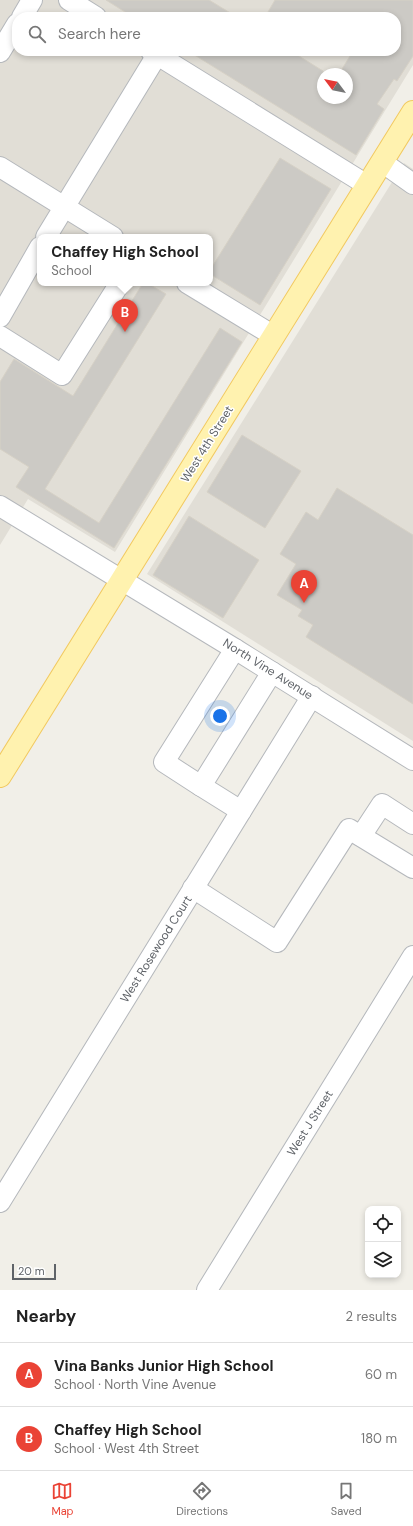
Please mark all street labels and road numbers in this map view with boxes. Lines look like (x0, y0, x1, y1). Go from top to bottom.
street label: West 4th Street (177, 402, 237, 485)
street label: North Vine Avenue (220, 635, 316, 703)
street label: West Rosewood Court (116, 892, 196, 1006)
street label: West J Street (283, 1087, 337, 1159)

